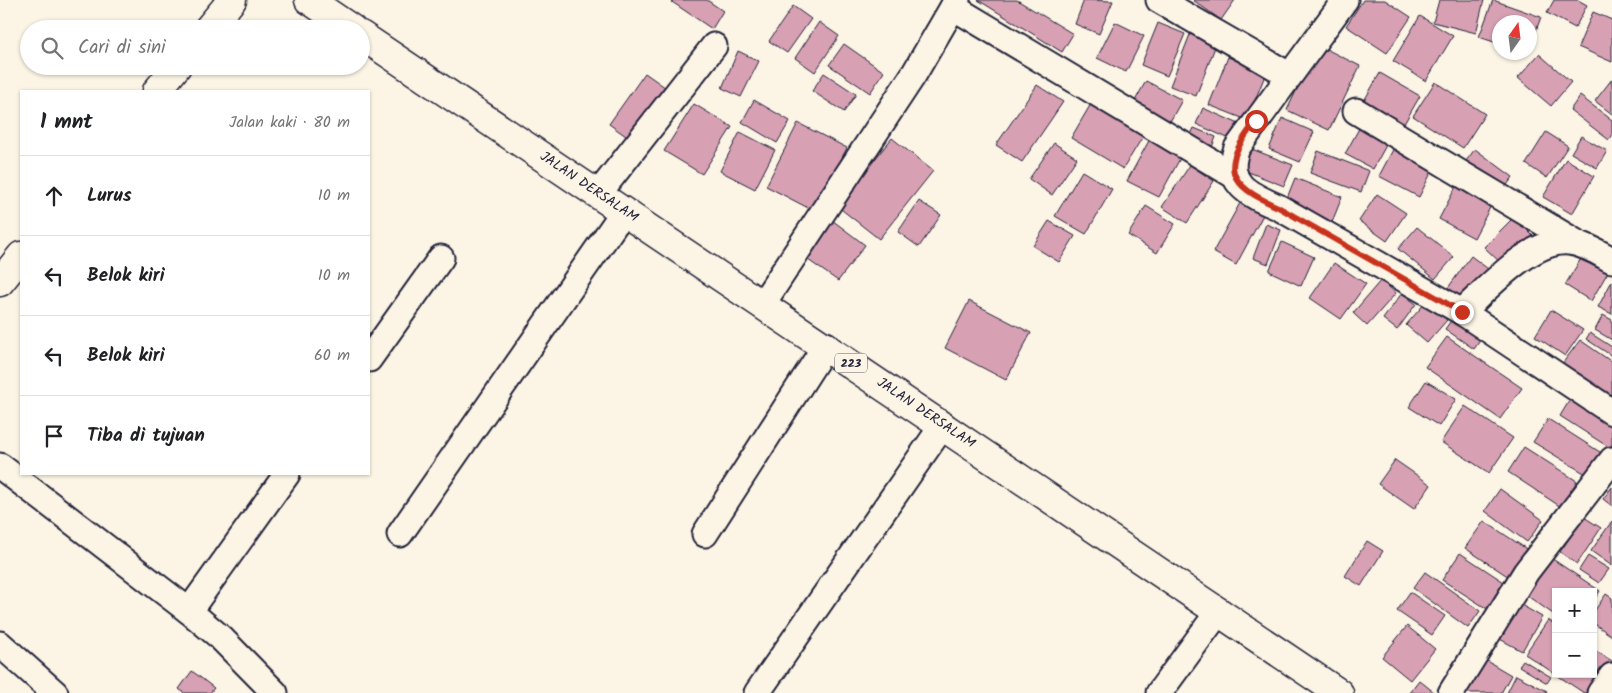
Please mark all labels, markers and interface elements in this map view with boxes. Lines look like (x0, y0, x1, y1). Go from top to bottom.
north arrow (1492, 15, 1537, 60)
search box (20, 20, 370, 75)
text: Cari di sini (78, 33, 166, 63)
icon: search (38, 34, 66, 62)
text: 1 mnt (40, 106, 93, 139)
text: Jalan kaki · 80 m (229, 110, 350, 135)
route start (1245, 110, 1268, 133)
street label: JALAN DERSALAM (535, 146, 643, 228)
text: Lurus (87, 181, 132, 211)
icon: ahead (40, 182, 68, 210)
text: 10 m (318, 183, 350, 208)
text: Belok kiri (87, 261, 165, 291)
icon: left (40, 262, 68, 290)
text: 10 m (318, 263, 350, 288)
route end (1451, 301, 1474, 324)
text: Belok kiri (87, 341, 165, 371)
icon: left (40, 342, 68, 370)
text: 60 m (314, 343, 350, 368)
road number: 223 (835, 353, 867, 372)
street label: JALAN DERSALAM (872, 372, 980, 454)
text: Tiba di tujuan (87, 421, 205, 451)
icon: arrive (40, 422, 68, 450)
map controls (1552, 588, 1597, 678)
button: + (1552, 588, 1597, 633)
button: − (1552, 633, 1597, 678)

